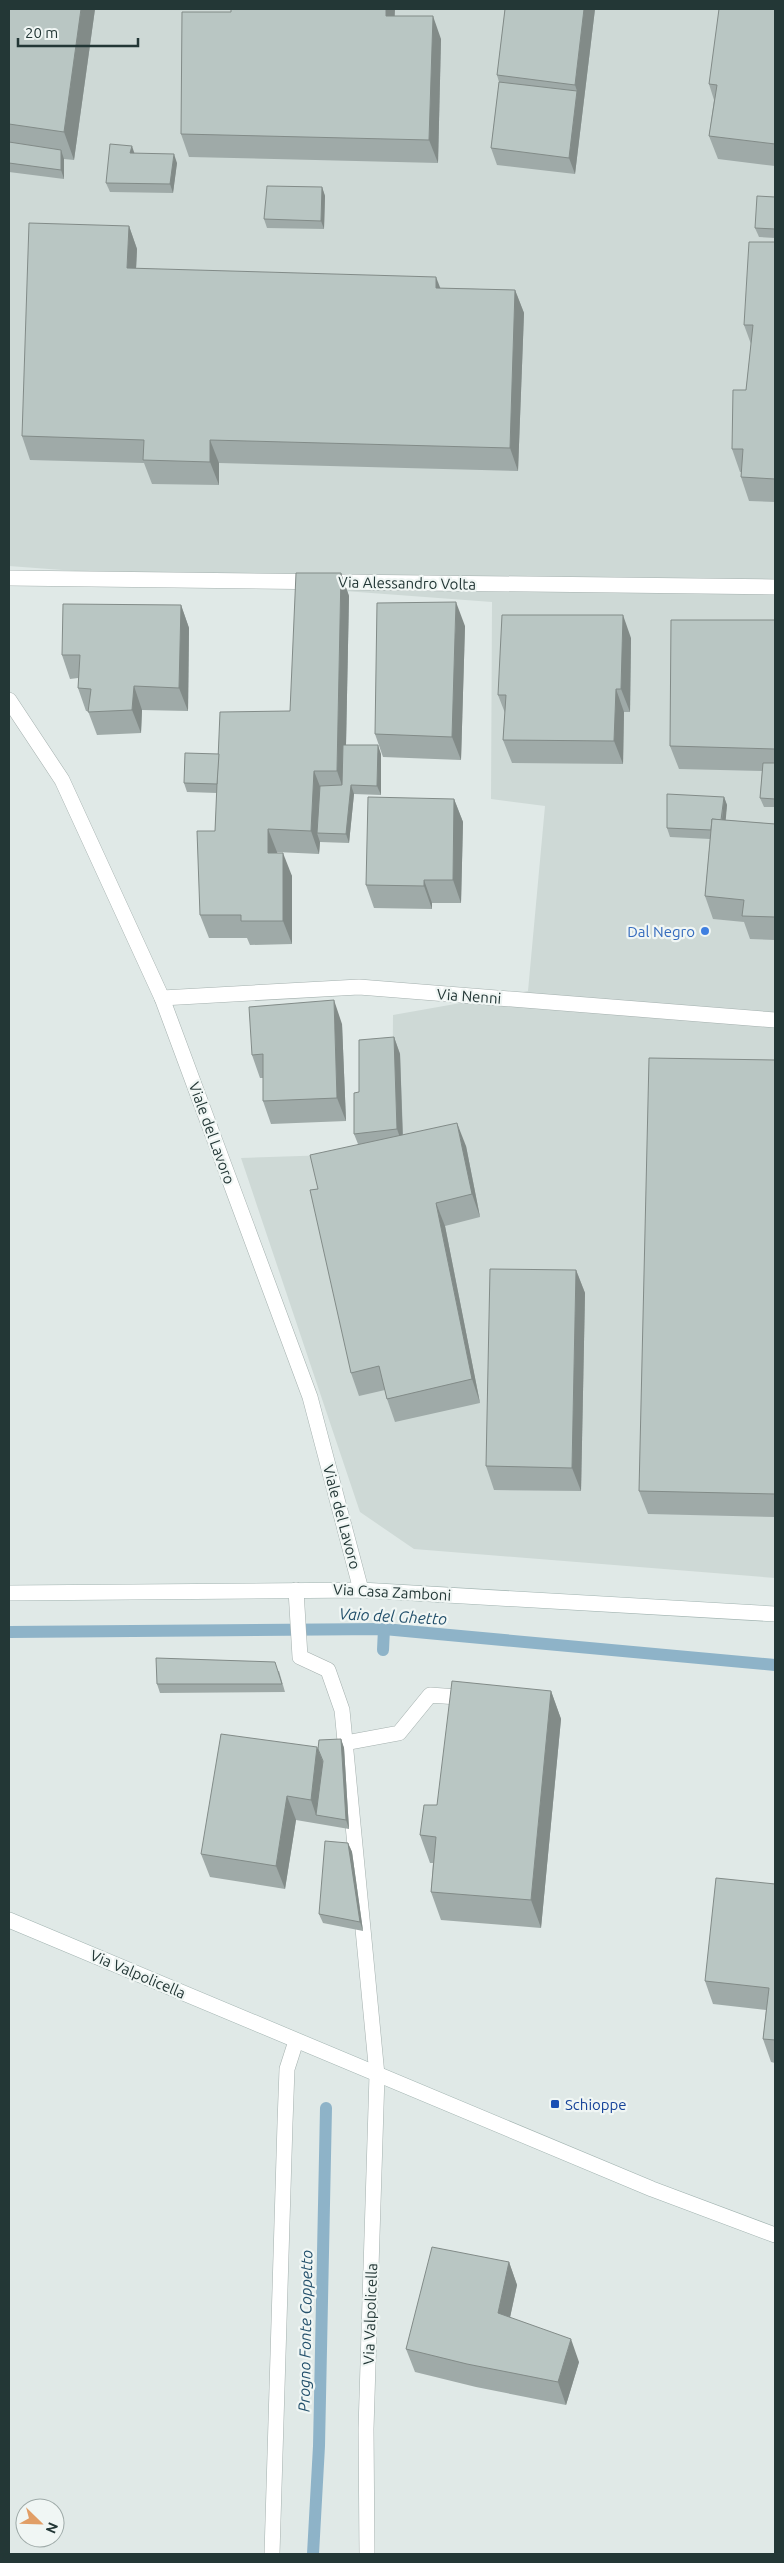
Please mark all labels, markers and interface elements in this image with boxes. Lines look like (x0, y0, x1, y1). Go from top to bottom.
scale bar (18, 15, 138, 47)
text: 20 m (25, 24, 58, 41)
street label: Via Alessandro Volta (338, 573, 476, 593)
place label: Dal Negro (627, 923, 695, 940)
marker: Dal Negro (699, 925, 711, 937)
street label: Via Nenni (436, 985, 502, 1007)
street label: Viale del Lavoro (186, 1080, 238, 1186)
street label: Viale del Lavoro (320, 1463, 364, 1571)
street label: Via Casa Zamboni (332, 1580, 452, 1604)
water label: Vaio del Ghetto (339, 1604, 448, 1628)
street label: Via Valpolicella (88, 1946, 188, 2002)
place label: Schioppe (565, 2096, 627, 2113)
marker: Schioppe (549, 2098, 561, 2110)
water label: Progno Fonte Coppetto (295, 2249, 315, 2412)
street label: Via Valpolicella (360, 2263, 380, 2365)
north arrow (15, 2498, 65, 2548)
text: N (43, 2520, 61, 2536)

